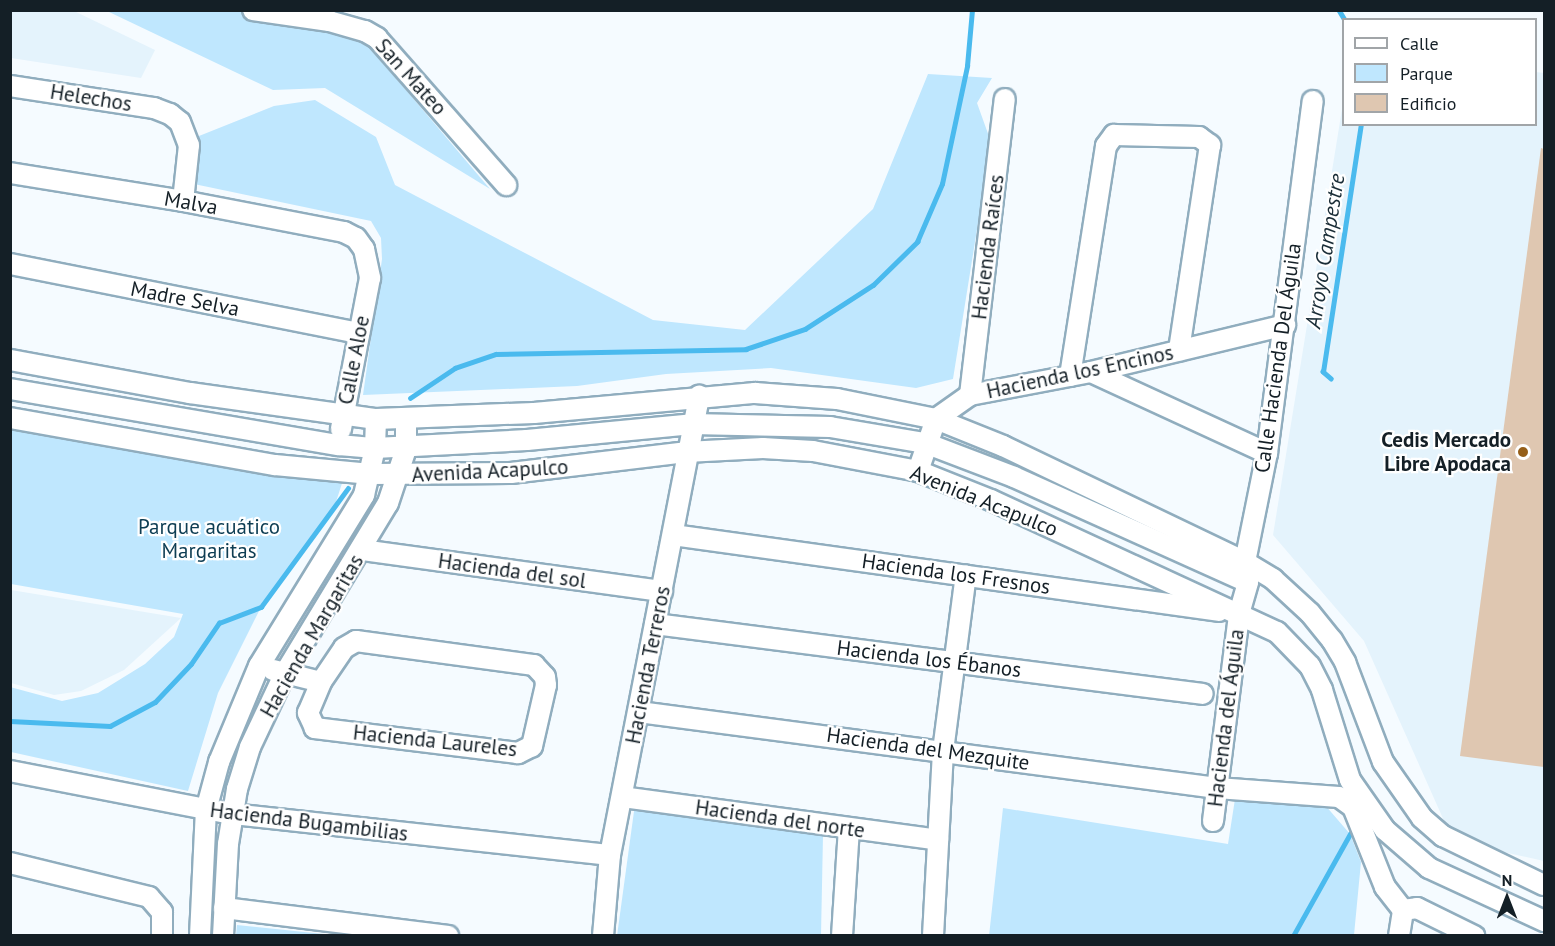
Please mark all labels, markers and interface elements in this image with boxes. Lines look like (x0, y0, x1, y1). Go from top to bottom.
legend (1342, 18, 1537, 126)
text: Calle (1400, 32, 1439, 55)
street label: San Mateo (370, 34, 452, 120)
text: Parque (1400, 62, 1453, 85)
street label: Helechos (48, 79, 134, 117)
text: Edificio (1400, 92, 1456, 115)
water label: Arroyo Campestre (1300, 172, 1350, 330)
street label: Hacienda Raíces (967, 173, 1009, 321)
street label: Malva (162, 186, 220, 220)
street label: Calle Hacienda Del Águila (1249, 241, 1307, 475)
street label: Madre Selva (128, 276, 242, 322)
street label: Calle Aloe (333, 313, 375, 407)
street label: Hacienda los Encinos (984, 340, 1176, 404)
place label: Cedis Mercado Libre Apodaca (1381, 427, 1511, 477)
marker: Cedis Mercado Libre Apodaca (1516, 445, 1530, 459)
street label: Avenida Acapulco (411, 454, 569, 488)
street label: Avenida Acapulco (906, 460, 1062, 542)
park label: Parque acuático Margaritas (138, 514, 280, 564)
street label: Hacienda del sol (436, 548, 588, 594)
street label: Hacienda los Fresnos (860, 548, 1052, 600)
street label: Hacienda Margaritas (255, 550, 369, 722)
street label: Hacienda Terreros (620, 584, 676, 746)
street label: Hacienda del Águila (1203, 627, 1249, 809)
street label: Hacienda los Ébanos (835, 635, 1023, 683)
street label: Hacienda Laureles (352, 720, 518, 762)
street label: Hacienda del Mezquite (825, 722, 1031, 776)
street label: Hacienda del norte (694, 795, 866, 843)
street label: Hacienda Bugambilias (208, 797, 410, 847)
north arrow (1477, 868, 1537, 928)
text: N (1502, 870, 1512, 890)

